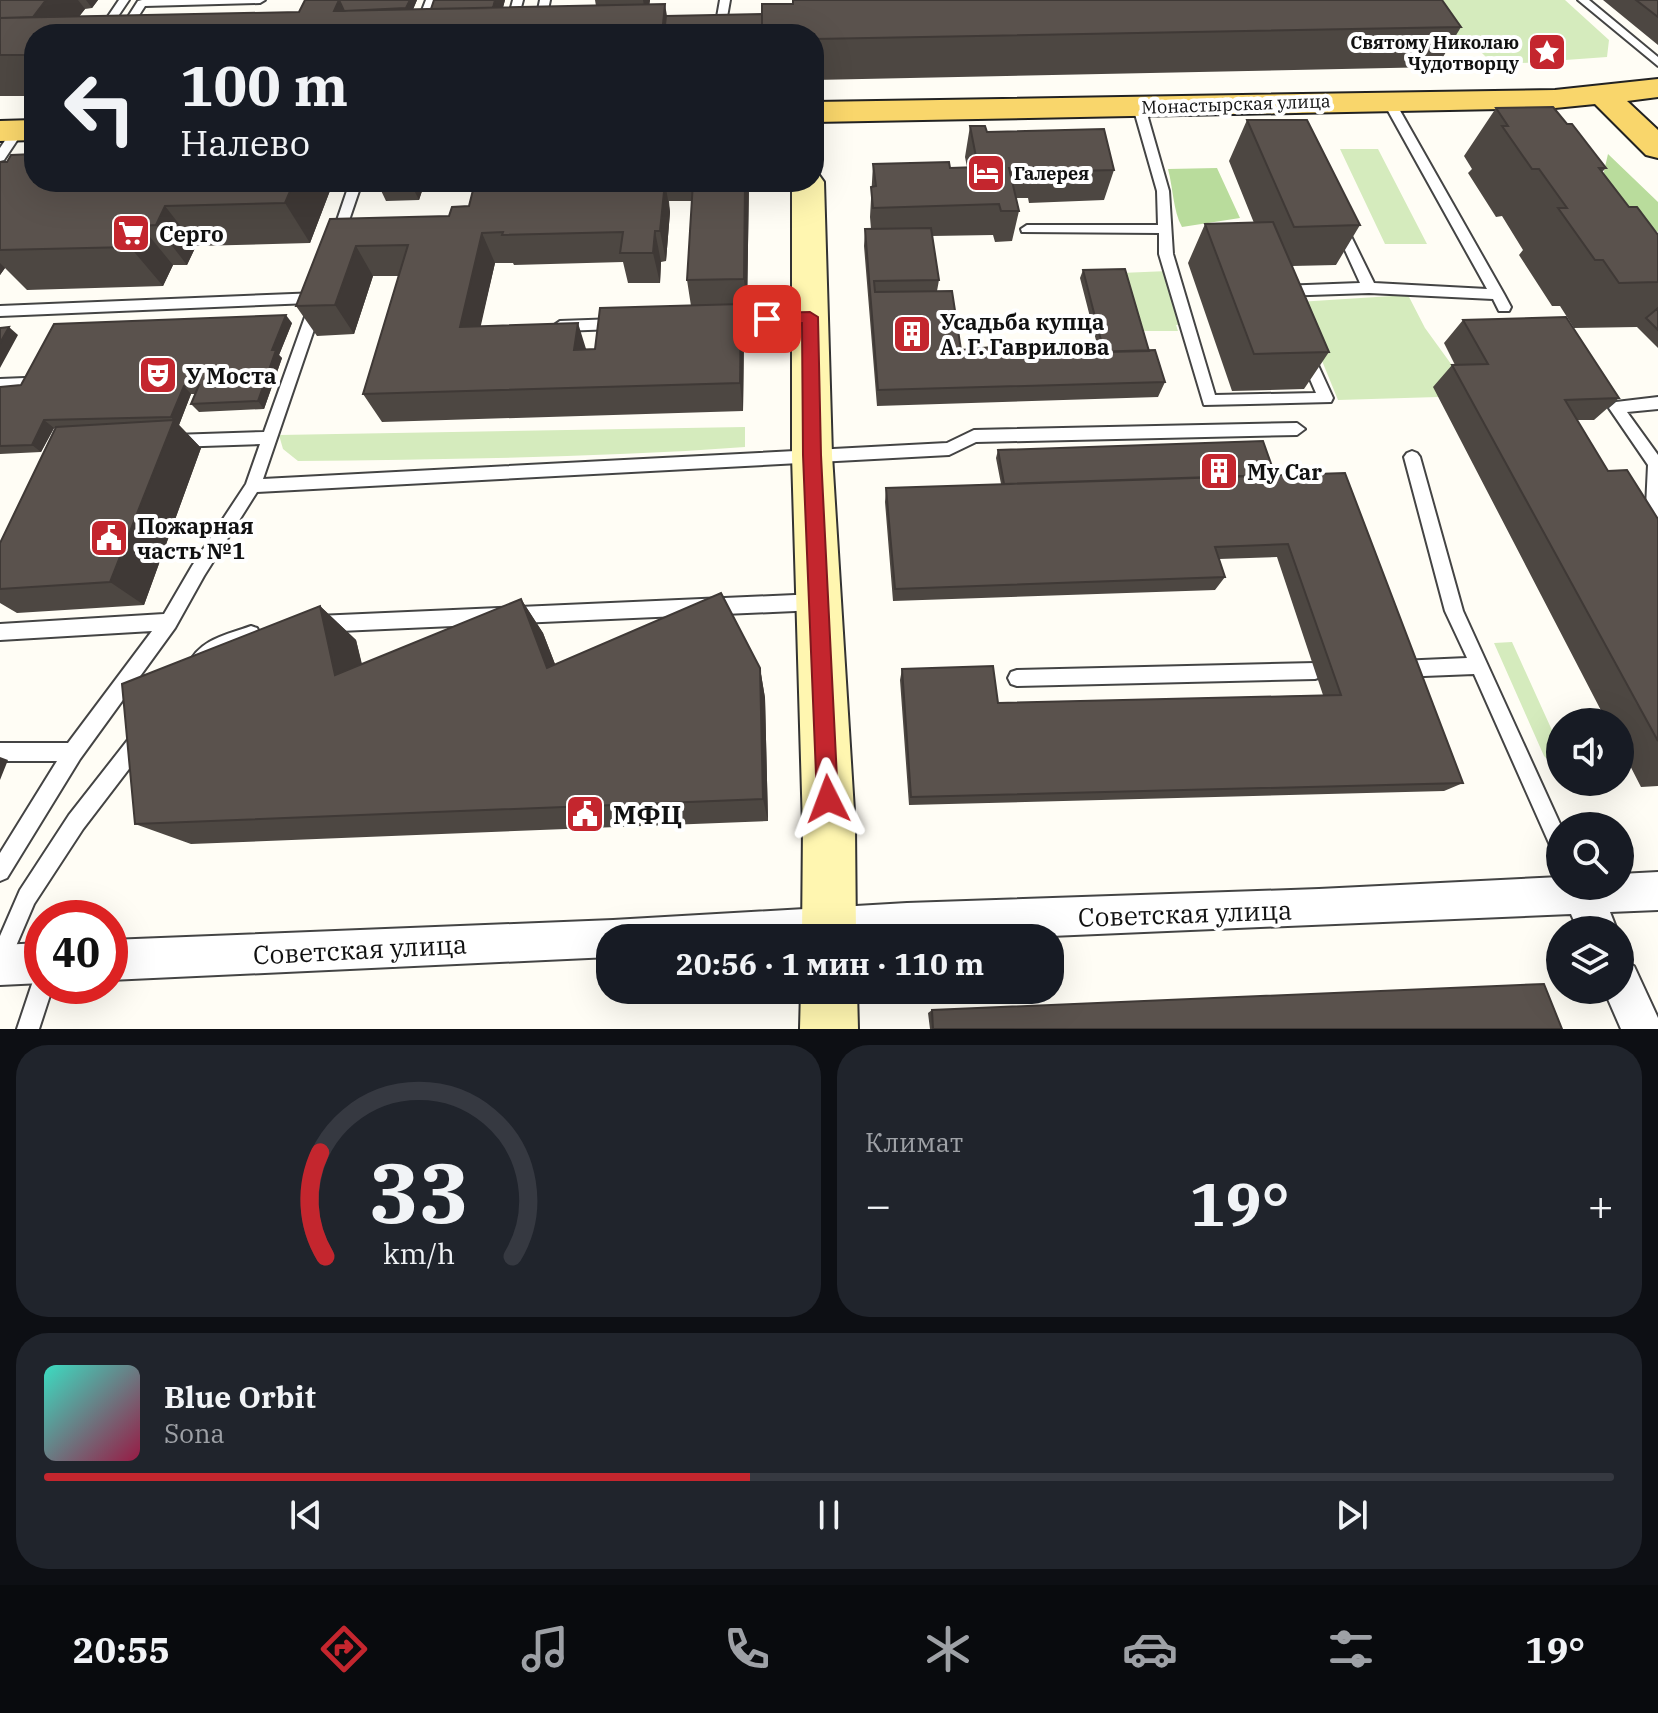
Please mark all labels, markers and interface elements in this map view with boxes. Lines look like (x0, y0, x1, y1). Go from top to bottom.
place label: Святому Николаю Чудотворцу (1350, 31, 1520, 75)
place icon: Святому Николаю Чудотворцу (1526, 31, 1568, 73)
text: 100 m (180, 49, 348, 121)
icon: left (48, 56, 152, 160)
street label: Монастырская улица (1141, 89, 1331, 119)
text: Налево (180, 119, 310, 166)
hotel icon: Галерея (965, 152, 1007, 194)
place label: Галерея (1014, 162, 1089, 185)
supermarket icon: Серго (110, 212, 152, 254)
place label: Серго (159, 219, 224, 248)
pin (733, 285, 801, 353)
icon: arrive (745, 297, 789, 341)
place label: Усадьба купца А. Г. Гаврилова (940, 307, 1110, 361)
building icon: Усадьба купца А. Г. Гаврилова (891, 313, 933, 355)
theatre icon: У Моста (137, 354, 179, 396)
place label: У Моста (186, 361, 277, 390)
building icon: My Car (1198, 450, 1240, 492)
place label: My Car (1247, 457, 1322, 486)
place label: Пожарная часть №1 (137, 511, 254, 565)
public building icon: Пожарная часть №1 (88, 517, 130, 559)
map controls (1546, 708, 1634, 1004)
button: sound (1546, 708, 1634, 796)
position arrow (786, 757, 870, 841)
public building icon: МФЦ (564, 793, 606, 835)
place label: МФЦ (613, 797, 682, 831)
button: search (1546, 812, 1634, 900)
street label: Советская улица (1077, 892, 1293, 934)
speed limit sign: 40 (24, 900, 128, 1004)
button: layers (1546, 916, 1634, 1004)
street label: Советская улица (252, 926, 468, 972)
text: 20:56 · 1 мин · 110 m (676, 944, 984, 983)
text: Климат (865, 1125, 963, 1159)
text: 33 (369, 1138, 468, 1246)
text: 19° (1189, 1164, 1290, 1243)
text: − (865, 1176, 891, 1233)
text: + (1588, 1176, 1614, 1233)
text: km/h (382, 1235, 455, 1272)
text: Blue Orbit (164, 1377, 316, 1416)
text: Sona (164, 1416, 225, 1450)
icon: previous (284, 1493, 328, 1537)
icon: pause (807, 1493, 851, 1537)
icon: next (1330, 1493, 1374, 1537)
icon: directions (316, 1621, 372, 1677)
icon: music (517, 1621, 573, 1677)
icon: phone (719, 1621, 775, 1677)
icon: climate (920, 1621, 976, 1677)
icon: car (1122, 1621, 1178, 1677)
icon: filters (1323, 1621, 1379, 1677)
text: 20:55 (73, 1626, 170, 1673)
text: 19° (1525, 1626, 1585, 1673)

